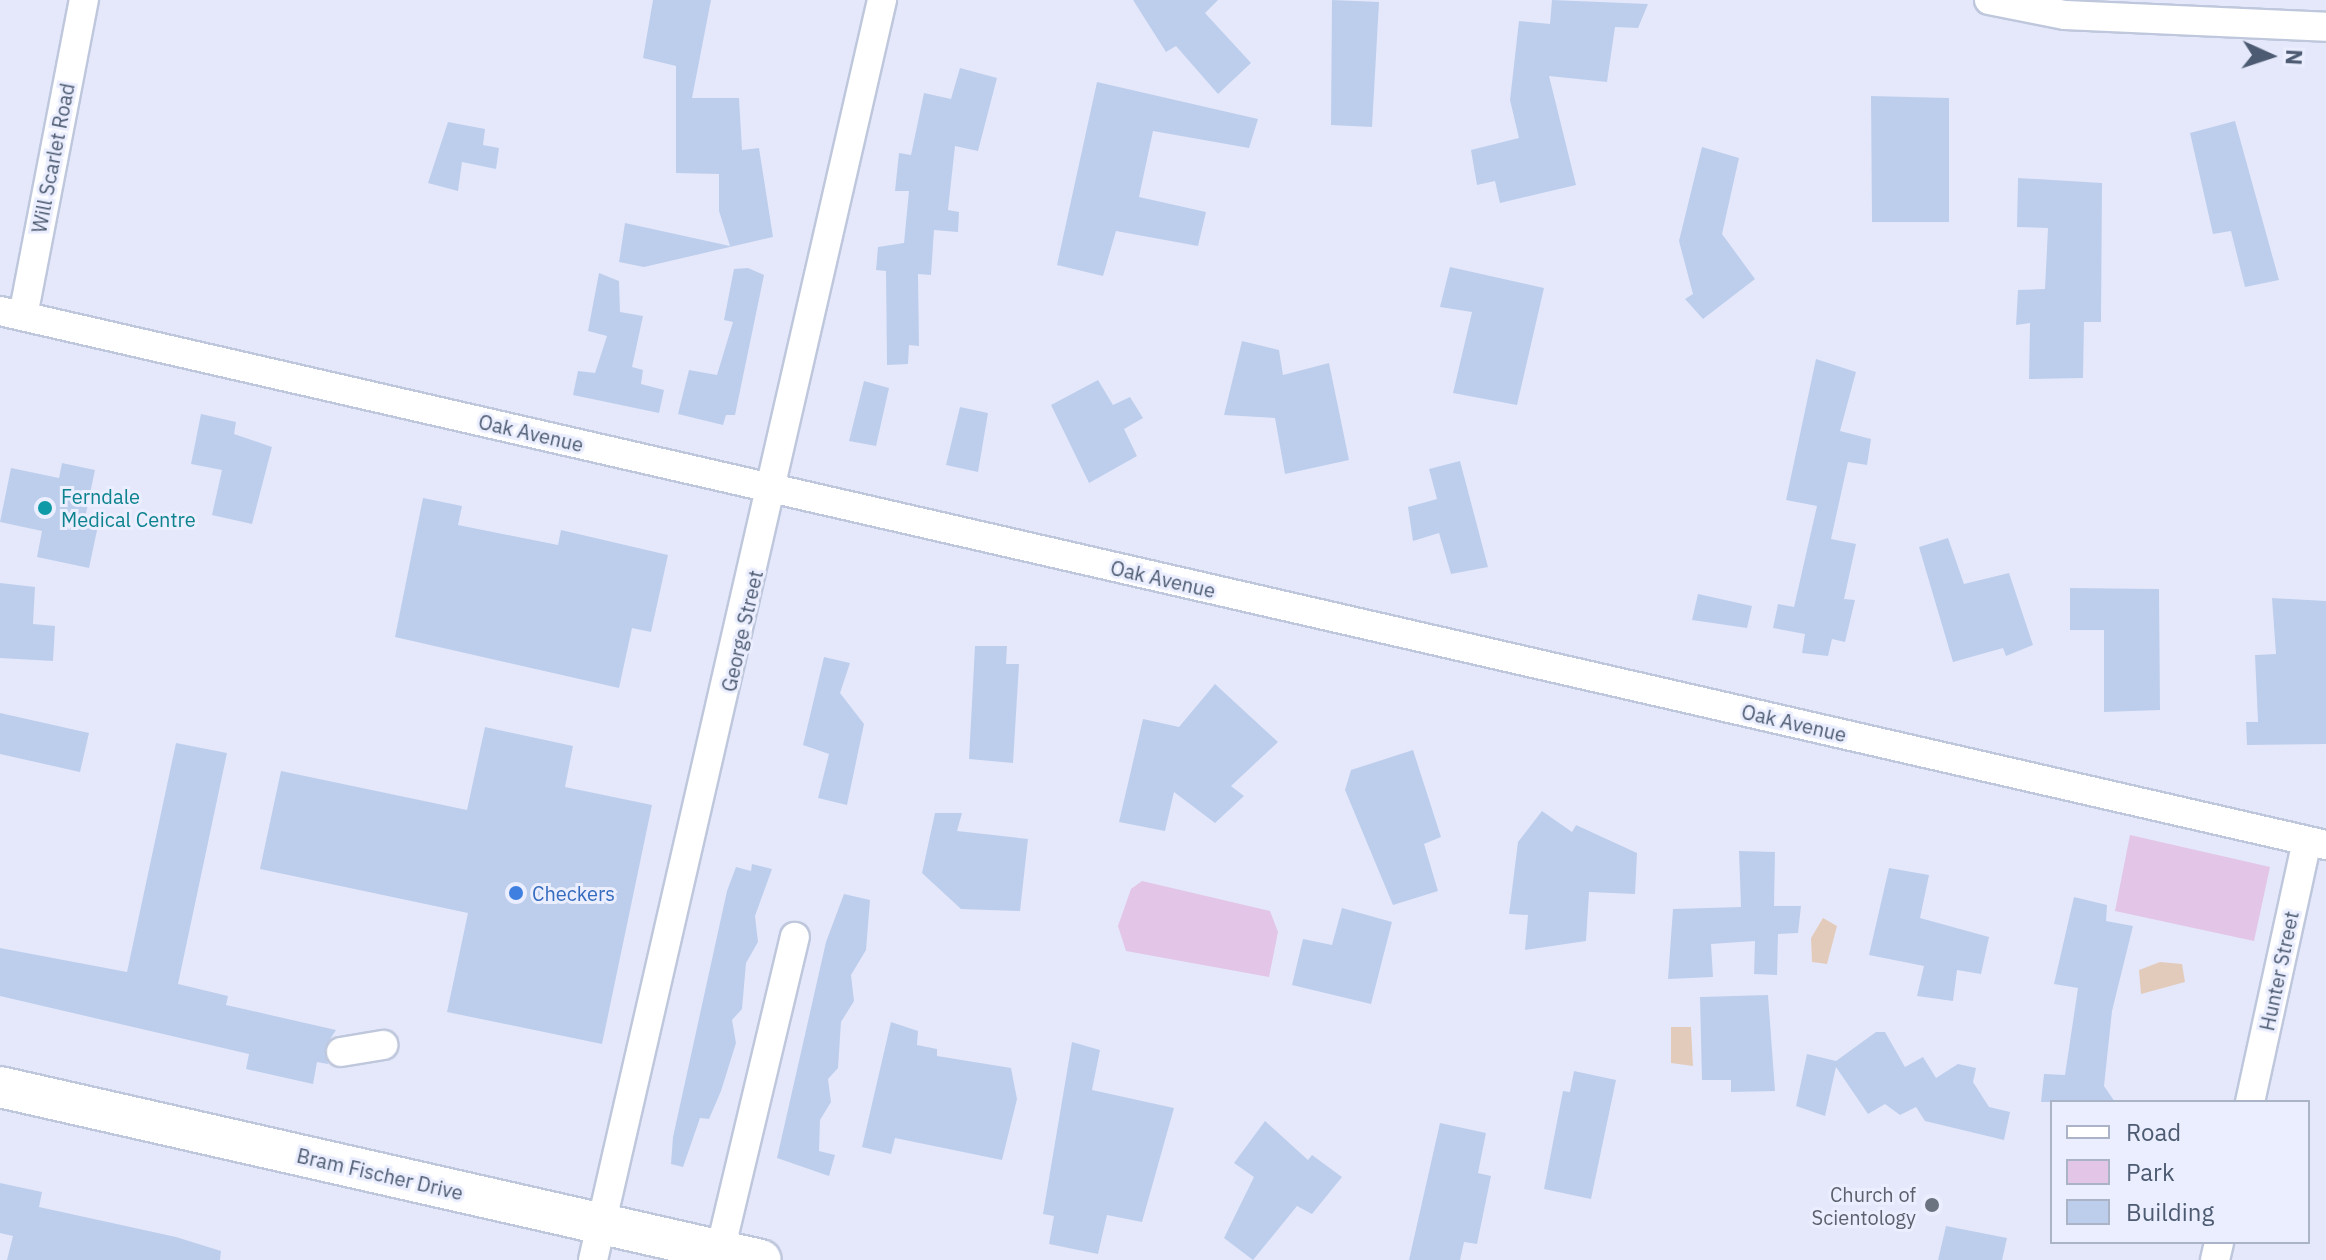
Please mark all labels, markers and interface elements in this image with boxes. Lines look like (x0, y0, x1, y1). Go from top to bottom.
north arrow (2230, 16, 2310, 96)
text: N (2280, 49, 2309, 66)
street label: Will Scarlet Road (27, 81, 79, 235)
street label: Oak Avenue (476, 409, 586, 457)
place label: Ferndale Medical Centre (61, 484, 196, 531)
marker: Ferndale Medical Centre (36, 499, 54, 517)
street label: Oak Avenue (1108, 555, 1218, 603)
street label: George Street (716, 568, 768, 694)
street label: Oak Avenue (1739, 699, 1849, 747)
place label: Checkers (532, 881, 615, 905)
marker: Checkers (507, 884, 525, 902)
street label: Hunter Street (2255, 909, 2303, 1033)
legend (2050, 1100, 2310, 1244)
text: Road (2126, 1116, 2181, 1148)
street label: Bram Fischer Drive (294, 1143, 466, 1205)
text: Park (2126, 1156, 2175, 1188)
place label: Church of Scientology (1812, 1182, 1916, 1229)
marker: Church of Scientology (1923, 1196, 1941, 1214)
text: Building (2126, 1196, 2214, 1228)

